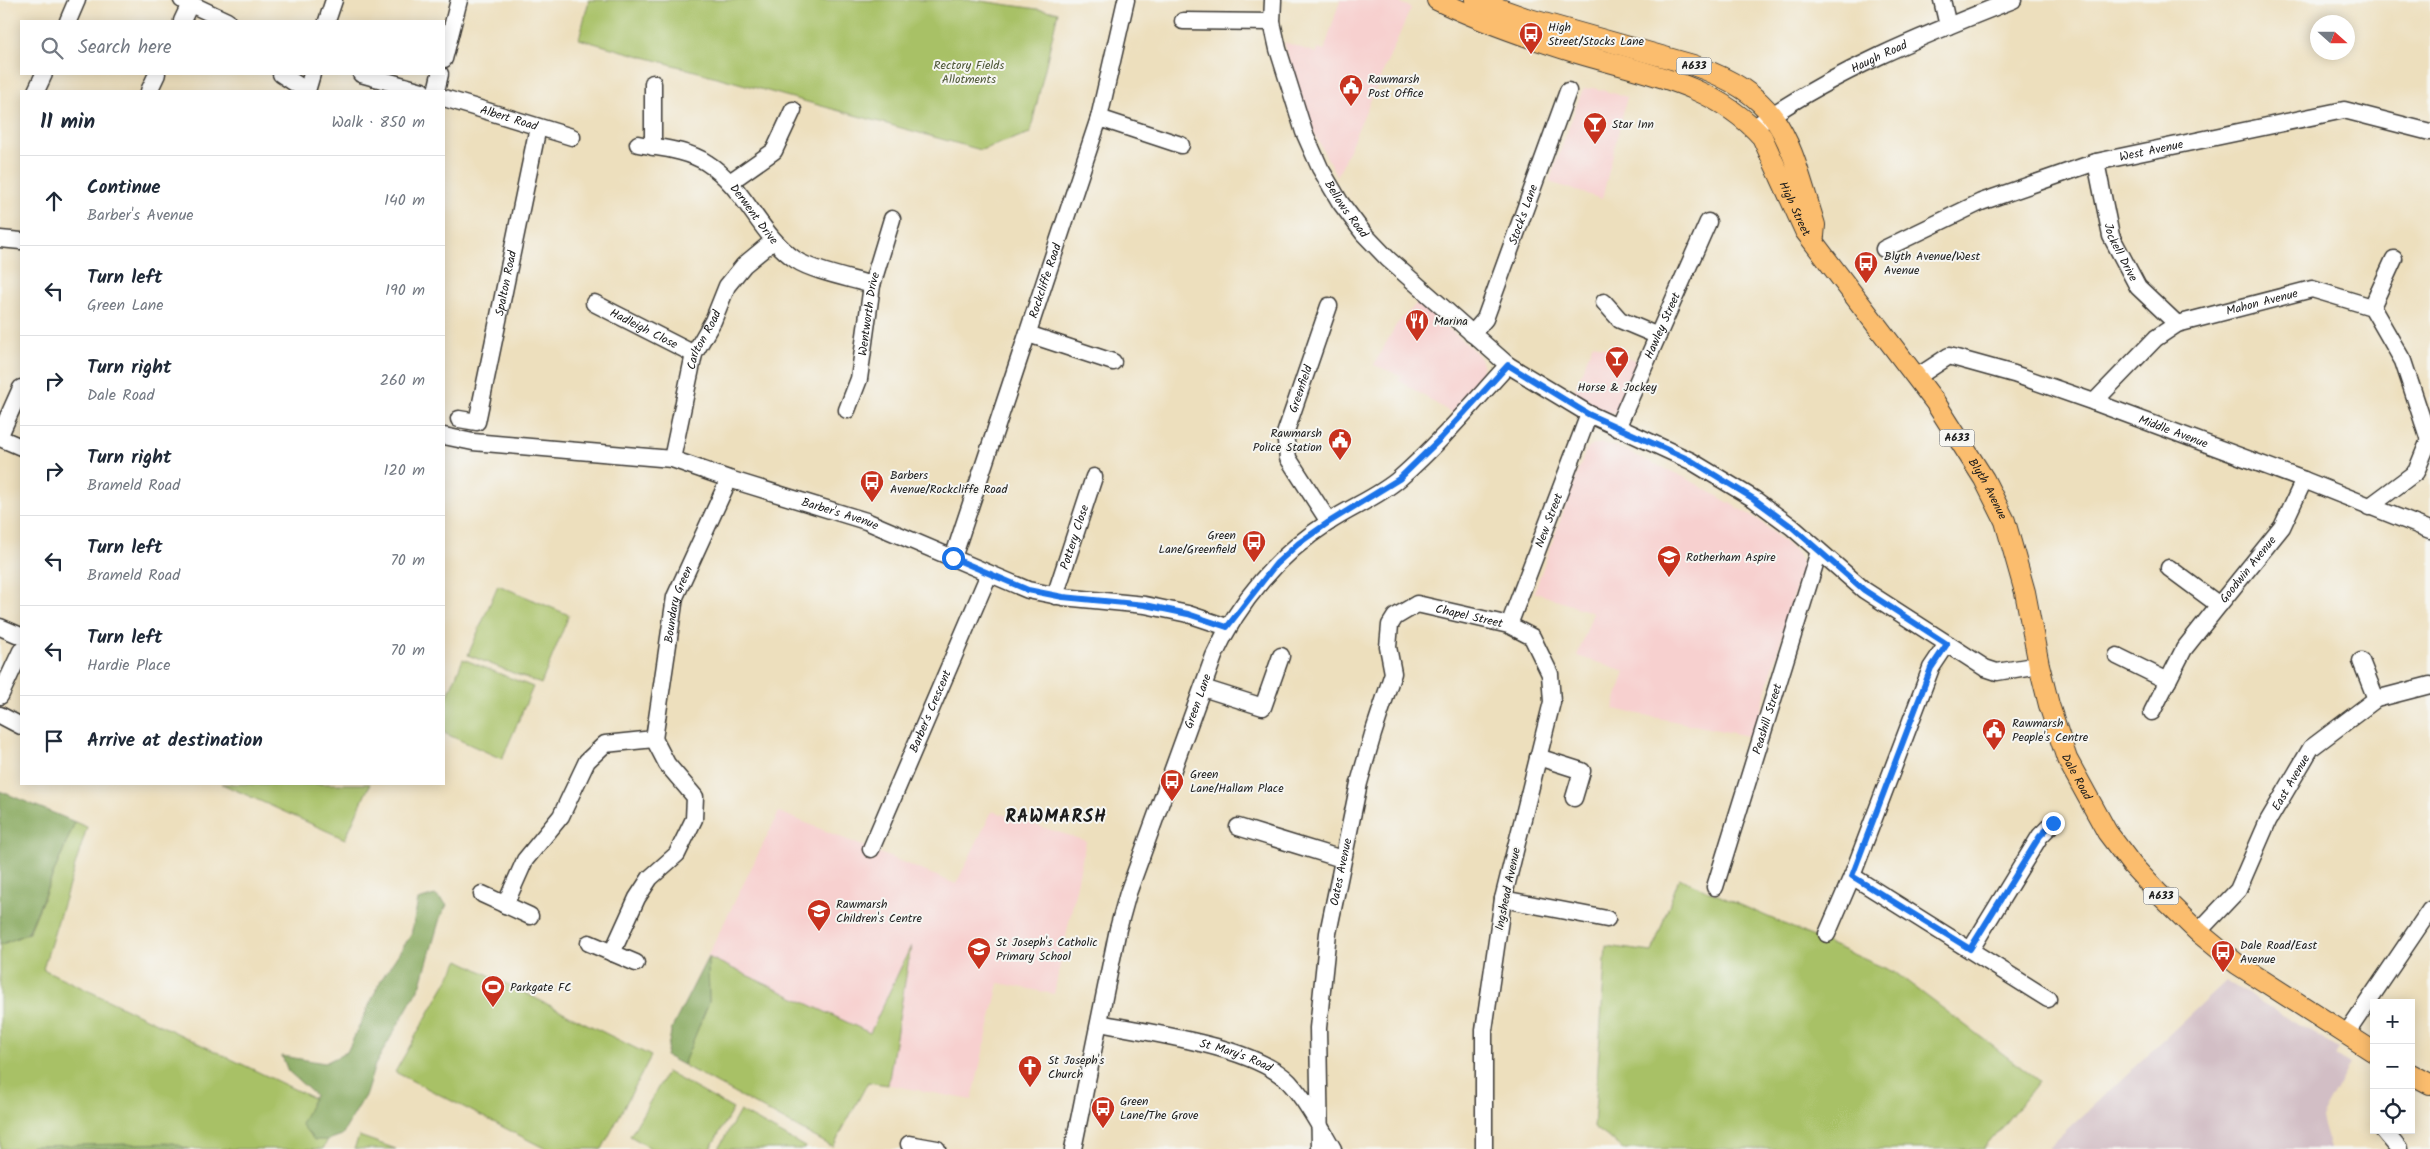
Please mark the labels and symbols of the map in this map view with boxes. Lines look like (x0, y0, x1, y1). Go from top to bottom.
north arrow (2310, 15, 2355, 60)
place label: High Street/Stocks Lane (1548, 18, 1645, 51)
bus stop icon: High Street/Stocks Lane (1518, 21, 1544, 55)
street label: Haugh Road (1847, 35, 1911, 78)
park label: Rectory Fields Allotments (934, 56, 1004, 89)
road number: A633 (1676, 58, 1712, 74)
place label: Rawmarsh Post Office (1368, 70, 1424, 103)
public building icon: Rawmarsh Post Office (1338, 73, 1364, 107)
street label: Albert Road (478, 100, 541, 136)
bar icon: Star Inn (1582, 111, 1608, 145)
place label: Star Inn (1612, 115, 1654, 134)
street label: West Avenue (2118, 134, 2185, 166)
street label: Bellows Road (1320, 177, 1374, 243)
street label: High Street (1774, 178, 1816, 241)
street label: Derwent Drive (725, 179, 783, 249)
street label: Stock's Lane (1503, 181, 1543, 247)
street label: Jockell Drive (2099, 221, 2143, 285)
street label: Rockcliffe Road (1024, 240, 1067, 321)
place label: Blyth Avenue/West Avenue (1884, 247, 1981, 280)
street label: Spalton Road (490, 248, 522, 317)
bus stop icon: Blyth Avenue/West Avenue (1853, 250, 1879, 284)
street label: Wentworth Drive (853, 269, 885, 357)
street label: Mahon Avenue (2224, 283, 2300, 320)
street label: Hawley Street (1639, 289, 1685, 362)
street label: Hadleigh Close (607, 303, 682, 354)
street label: Carlton Road (681, 306, 726, 371)
restaurant icon: Marina (1404, 308, 1430, 342)
place label: Marina (1434, 312, 1468, 331)
bar icon: Horse & Jockey (1604, 345, 1630, 379)
street label: Greenfield (1284, 361, 1318, 415)
place label: Horse & Jockey (1577, 378, 1657, 397)
street label: Middle Avenue (2136, 410, 2211, 453)
place label: Rawmarsh Police Station (1253, 424, 1322, 457)
public building icon: Rawmarsh Police Station (1327, 427, 1353, 461)
road number: A633 (1940, 429, 1974, 446)
street label: Blyth Avenue (1963, 454, 2013, 523)
place label: Barbers Avenue/Rockcliffe Road (890, 466, 1008, 499)
bus stop icon: Barbers Avenue/Rockcliffe Road (859, 469, 885, 503)
street label: New Street (1530, 490, 1568, 550)
street label: Barber's Avenue (799, 492, 882, 535)
street label: Pottery Close (1055, 502, 1094, 572)
place label: Green Lane/Greenfield (1159, 526, 1237, 559)
bus stop icon: Green Lane/Greenfield (1241, 529, 1267, 563)
street label: Goodwin Avenue (2215, 531, 2281, 607)
school or university icon: Rotherham Aspire (1656, 544, 1682, 578)
route start (942, 547, 965, 570)
place label: Rotherham Aspire (1686, 548, 1776, 567)
street label: Boundary Green (659, 563, 698, 644)
street label: Chapel Street (1434, 599, 1505, 633)
street label: Barber's Crescent (904, 667, 956, 755)
street label: Green Lane (1179, 670, 1217, 731)
street label: Peashill Street (1747, 681, 1787, 757)
place label: Rawmarsh People's Centre (2012, 714, 2089, 747)
public building icon: Rawmarsh People's Centre (1981, 717, 2007, 751)
street label: East Avenue (2267, 750, 2315, 814)
street label: Dale Road (2056, 751, 2098, 804)
place label: Green Lane/Hallam Place (1190, 765, 1284, 798)
bus stop icon: Green Lane/Hallam Place (1159, 768, 1185, 802)
district label: RAWMARSH (1005, 803, 1107, 832)
route end (2042, 812, 2065, 835)
street label: Oates Avenue (1324, 836, 1357, 907)
street label: Ingshead Avenue (1490, 845, 1526, 932)
road number: A633 (2144, 888, 2178, 904)
place label: Rawmarsh Children's Centre (836, 895, 922, 928)
school or university icon: Rawmarsh Children's Centre (806, 898, 832, 932)
place label: St Joseph's Catholic Primary School (996, 933, 1098, 966)
school or university icon: St Joseph's Catholic Primary School (966, 936, 992, 970)
place label: Dale Road/East Avenue (2240, 936, 2318, 969)
bus stop icon: Dale Road/East Avenue (2210, 939, 2236, 973)
sports icon: Parkgate FC (480, 974, 506, 1008)
place label: Parkgate FC (510, 978, 571, 997)
street label: St Mary's Road (1198, 1034, 1277, 1078)
place label: St Joseph's Church (1048, 1051, 1104, 1084)
church icon: St Joseph's Church (1017, 1054, 1043, 1088)
place label: Green Lane/The Grove (1120, 1092, 1199, 1125)
bus stop icon: Green Lane/The Grove (1090, 1095, 1116, 1129)

